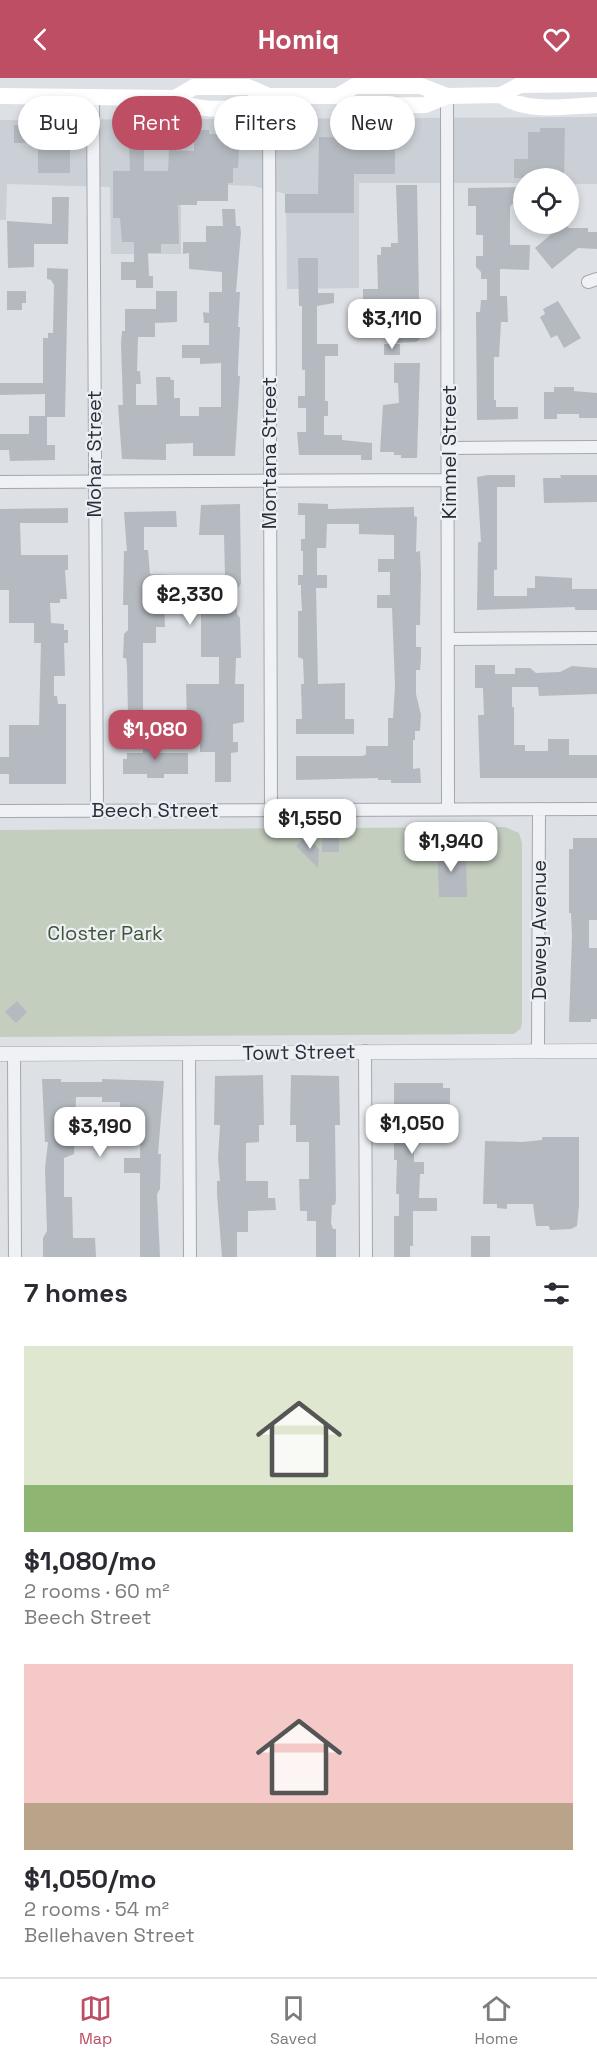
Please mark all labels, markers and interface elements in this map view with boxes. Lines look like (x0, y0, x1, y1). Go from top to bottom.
text: Homiq (258, 22, 339, 57)
icon: back (24, 23, 57, 56)
icon: heart (540, 23, 573, 56)
chip: Buy (18, 96, 100, 150)
chip: Rent (112, 96, 202, 150)
chip: Filters (214, 96, 318, 150)
chip: New (330, 96, 415, 150)
map controls (513, 168, 579, 234)
button: locate (513, 168, 579, 234)
pin: $3,110 (343, 299, 441, 350)
text: $3,110 (362, 305, 422, 331)
street label: Montana Street (256, 377, 282, 529)
street label: Kimmel Street (436, 385, 462, 519)
street label: Mohar Street (81, 390, 107, 518)
pin: $2,330 (141, 575, 239, 626)
text: $2,330 (156, 581, 224, 607)
pin: $1,080 (106, 710, 204, 761)
text: $1,080 (123, 716, 187, 742)
street label: Beech Street (91, 797, 219, 823)
pin: $1,550 (261, 799, 359, 850)
text: $1,550 (278, 805, 342, 831)
pin: $1,940 (402, 822, 500, 873)
text: $1,940 (418, 828, 484, 854)
street label: Dewey Avenue (526, 860, 552, 1000)
park label: Closter Park (47, 920, 163, 946)
street label: Towt Street (242, 1038, 356, 1066)
pin: $1,050 (363, 1104, 461, 1155)
pin: $3,190 (51, 1107, 149, 1158)
text: $1,050 (380, 1110, 444, 1136)
text: $3,190 (68, 1113, 132, 1139)
text: 7 homes (24, 1276, 128, 1310)
icon: filters (540, 1277, 573, 1310)
icon: home (245, 1385, 353, 1493)
text: $1,080/mo (24, 1544, 156, 1578)
text: 2 rooms · 60 m² (24, 1578, 170, 1604)
text: Beech Street (24, 1604, 151, 1630)
icon: home (245, 1703, 353, 1811)
text: $1,050/mo (24, 1862, 156, 1896)
text: 2 rooms · 54 m² (24, 1896, 169, 1922)
text: Bellehaven Street (24, 1922, 195, 1948)
tab: Map (79, 1992, 112, 2049)
tab: Saved (270, 1992, 317, 2049)
tab: Home (474, 1992, 518, 2049)

